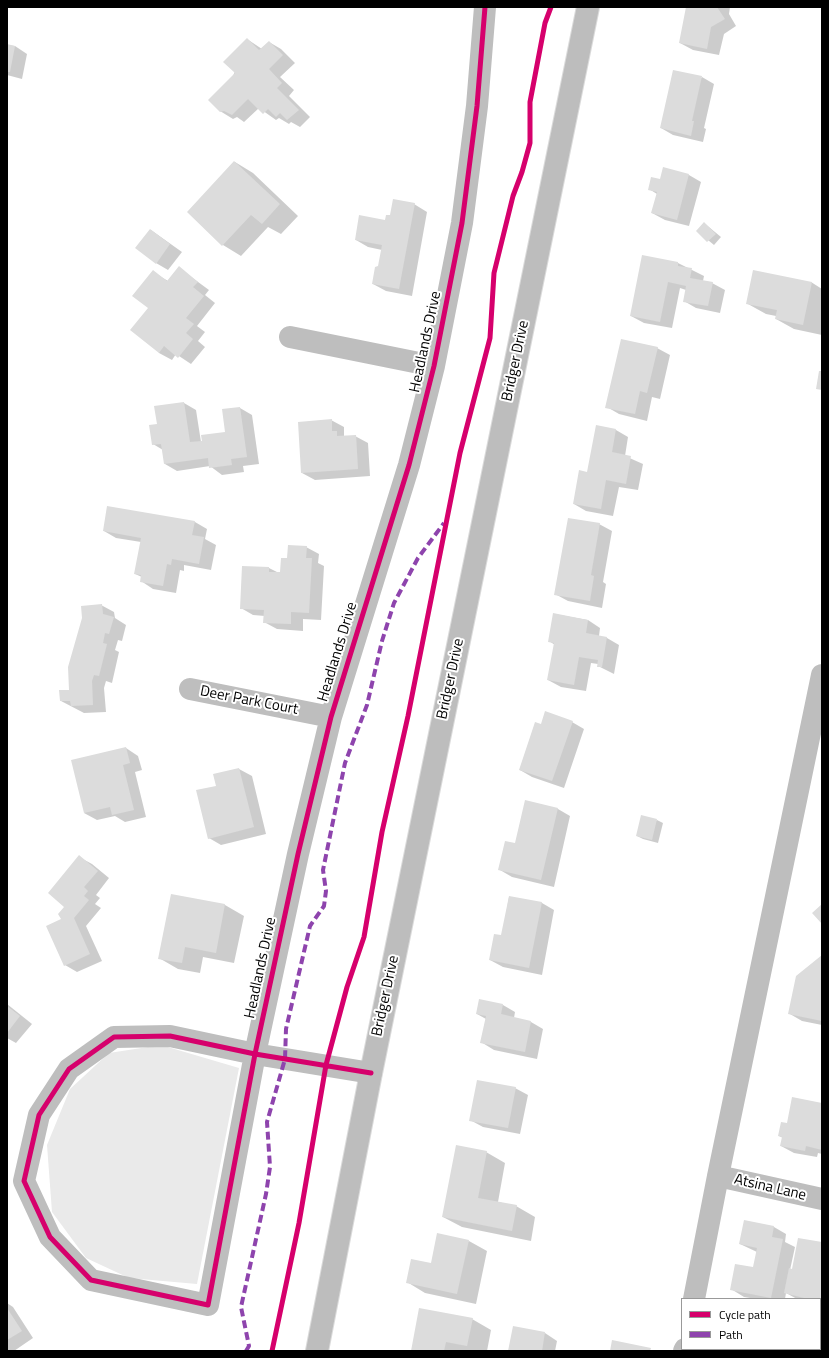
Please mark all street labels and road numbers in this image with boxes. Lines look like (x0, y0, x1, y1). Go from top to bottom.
street label: Headlands Drive (406, 290, 446, 394)
street label: Bridger Drive (499, 319, 533, 403)
street label: Headlands Drive (314, 600, 362, 704)
street label: Bridger Drive (434, 637, 468, 721)
street label: Deer Park Court (198, 683, 300, 719)
street label: Headlands Drive (241, 916, 281, 1020)
street label: Bridger Drive (369, 954, 403, 1038)
street label: Atsina Lane (732, 1171, 808, 1205)

